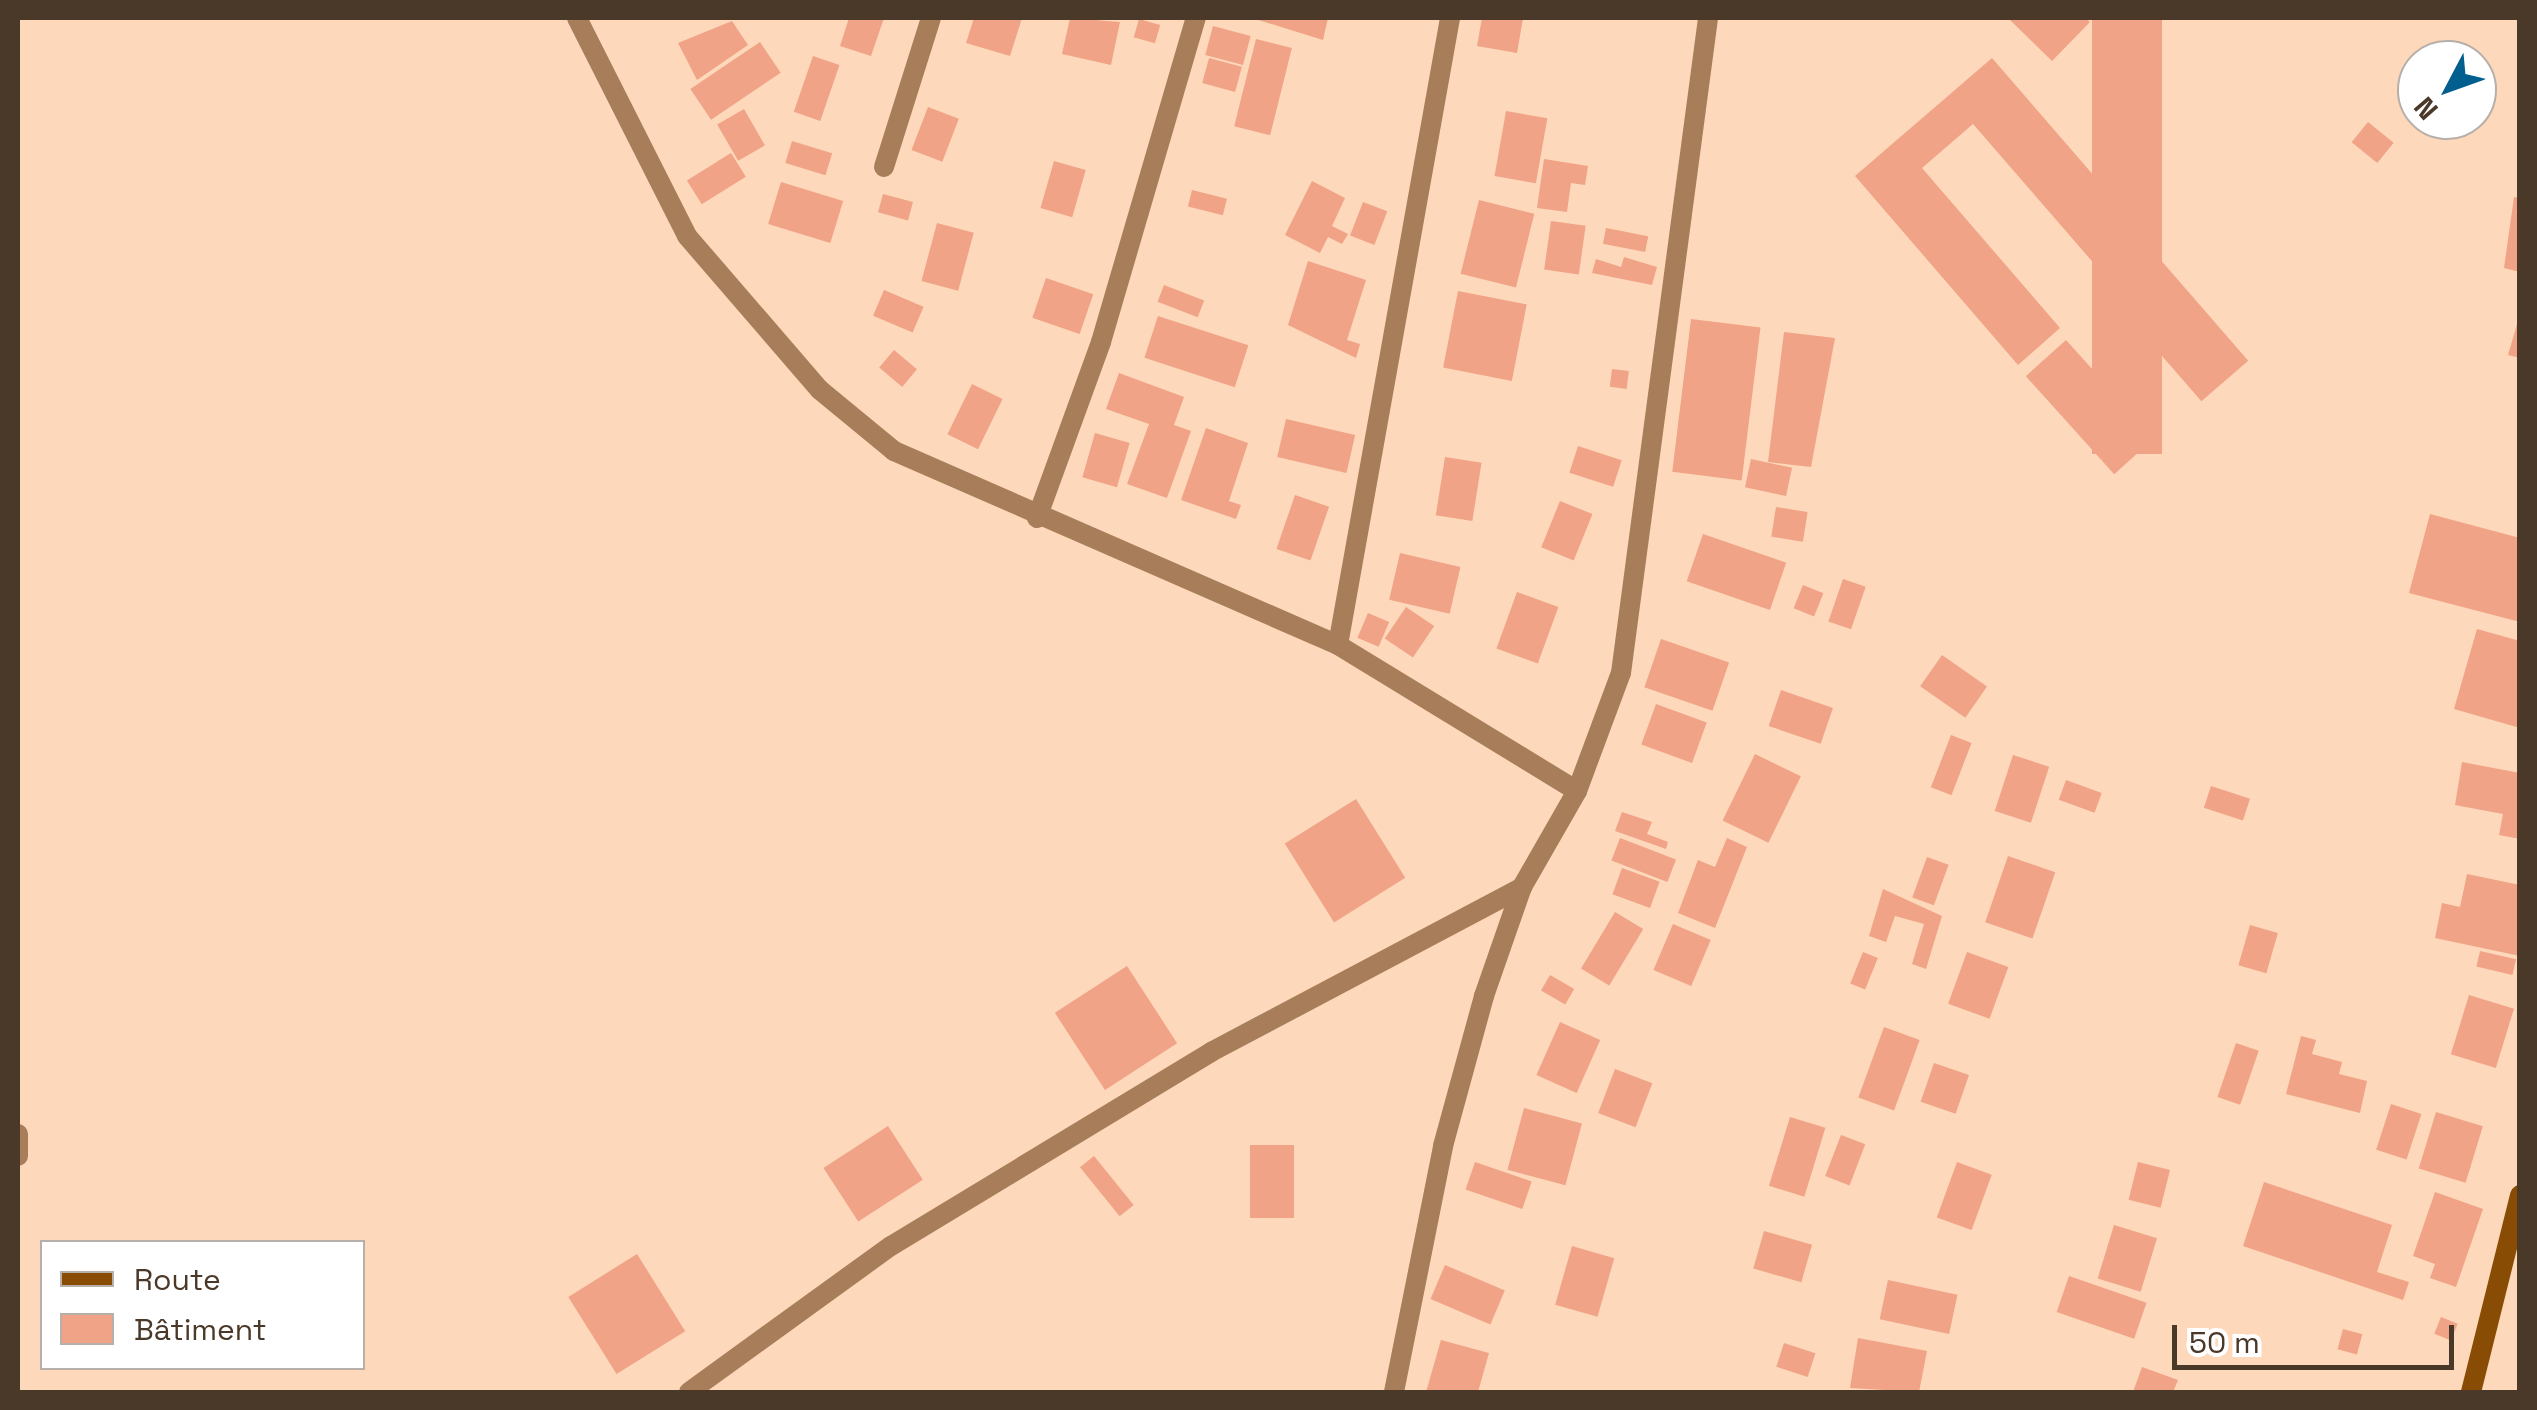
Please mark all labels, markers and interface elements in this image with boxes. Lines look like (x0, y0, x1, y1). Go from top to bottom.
north arrow (2397, 40, 2497, 140)
text: N (2406, 89, 2446, 127)
legend (40, 1240, 365, 1370)
text: Route (134, 1260, 221, 1299)
scale bar (2177, 1305, 2460, 1367)
text: Bâtiment (134, 1310, 267, 1349)
text: 50 m (2189, 1323, 2260, 1362)

